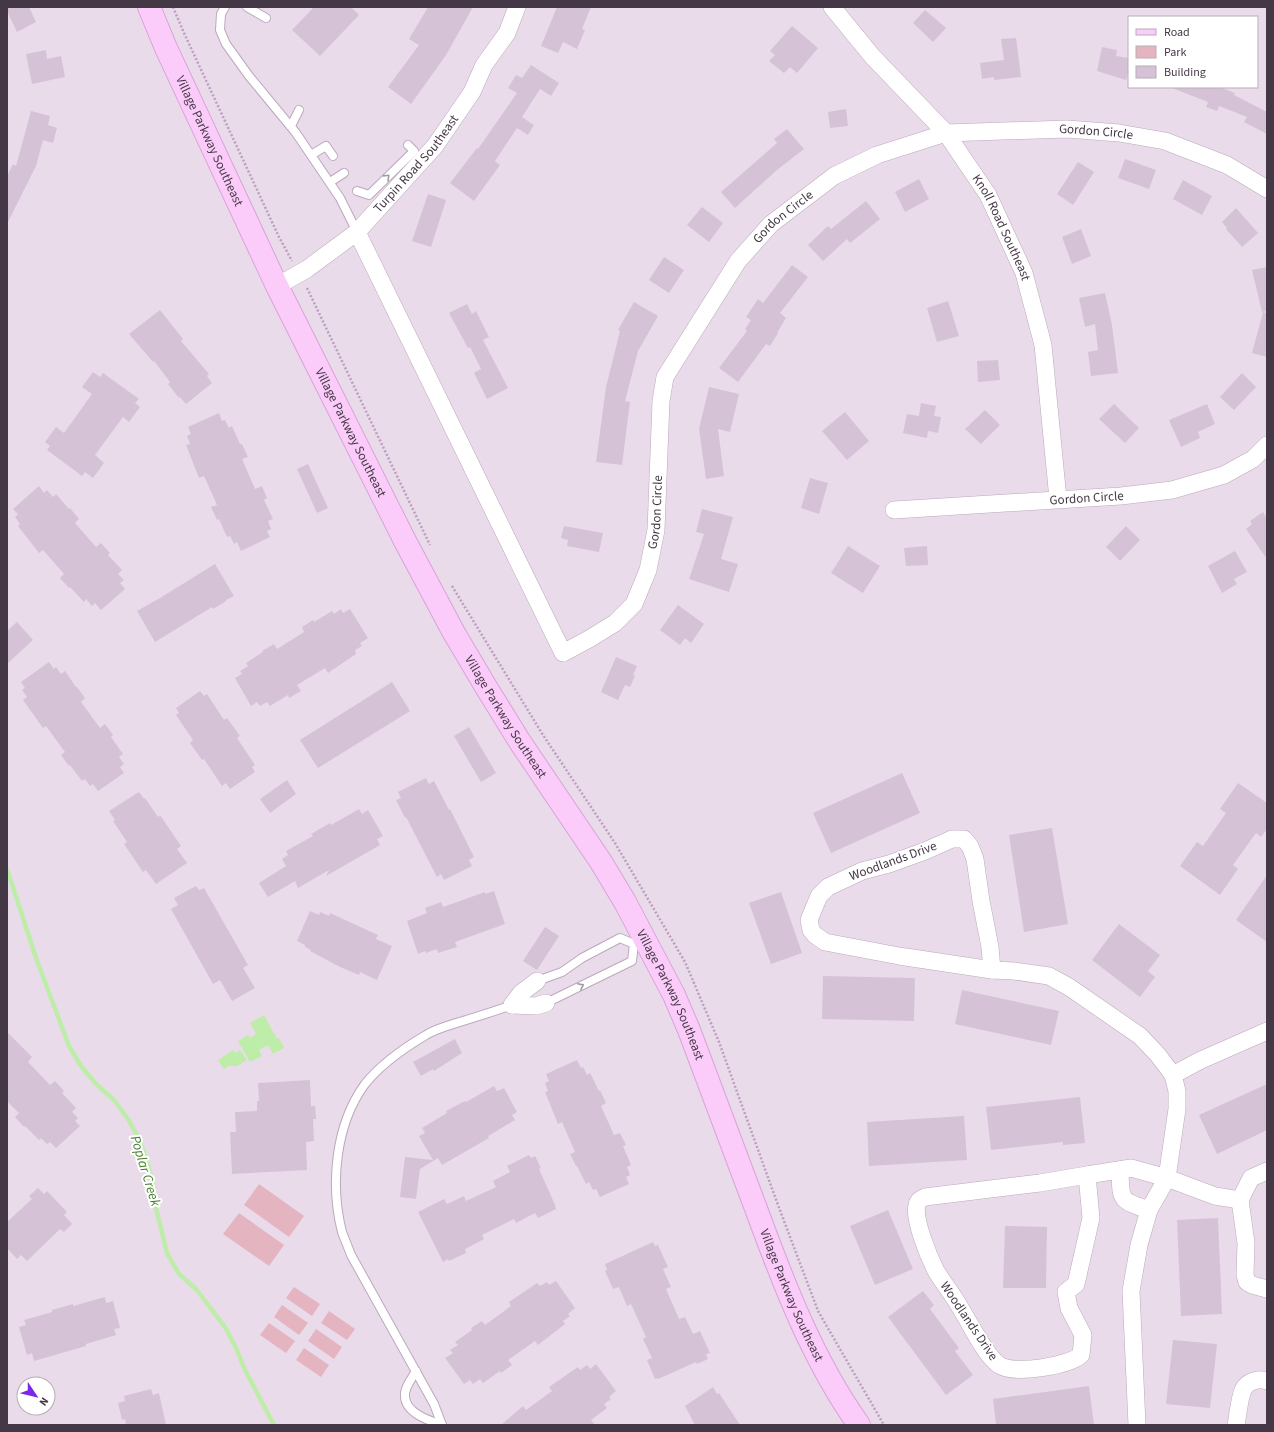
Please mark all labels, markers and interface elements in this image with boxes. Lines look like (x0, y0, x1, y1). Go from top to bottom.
legend (1128, 16, 1258, 88)
text: Road (1164, 24, 1190, 41)
text: Park (1164, 44, 1186, 61)
text: Building (1164, 64, 1206, 81)
street label: Village Parkway Southeast (171, 73, 248, 210)
street label: Turpin Road Southeast (369, 111, 463, 217)
street label: Gordon Circle (1059, 120, 1134, 144)
street label: Knoll Road Southeast (968, 171, 1035, 283)
one-way arrow (382, 175, 390, 182)
street label: Gordon Circle (749, 186, 817, 247)
street label: Village Parkway Southeast (311, 365, 391, 501)
street label: Gordon Circle (643, 475, 667, 551)
street label: Gordon Circle (1049, 487, 1124, 509)
street label: Village Parkway Southeast (460, 652, 551, 783)
street label: Woodlands Drive (847, 837, 939, 885)
street label: Village Parkway Southeast (632, 926, 709, 1063)
one-way arrow (577, 983, 584, 991)
water label: Poplar Creek (125, 1133, 165, 1209)
street label: Village Parkway Southeast (755, 1226, 828, 1365)
street label: Woodlands Drive (936, 1278, 1002, 1364)
north arrow (16, 1376, 56, 1416)
text: N (36, 1394, 52, 1409)

